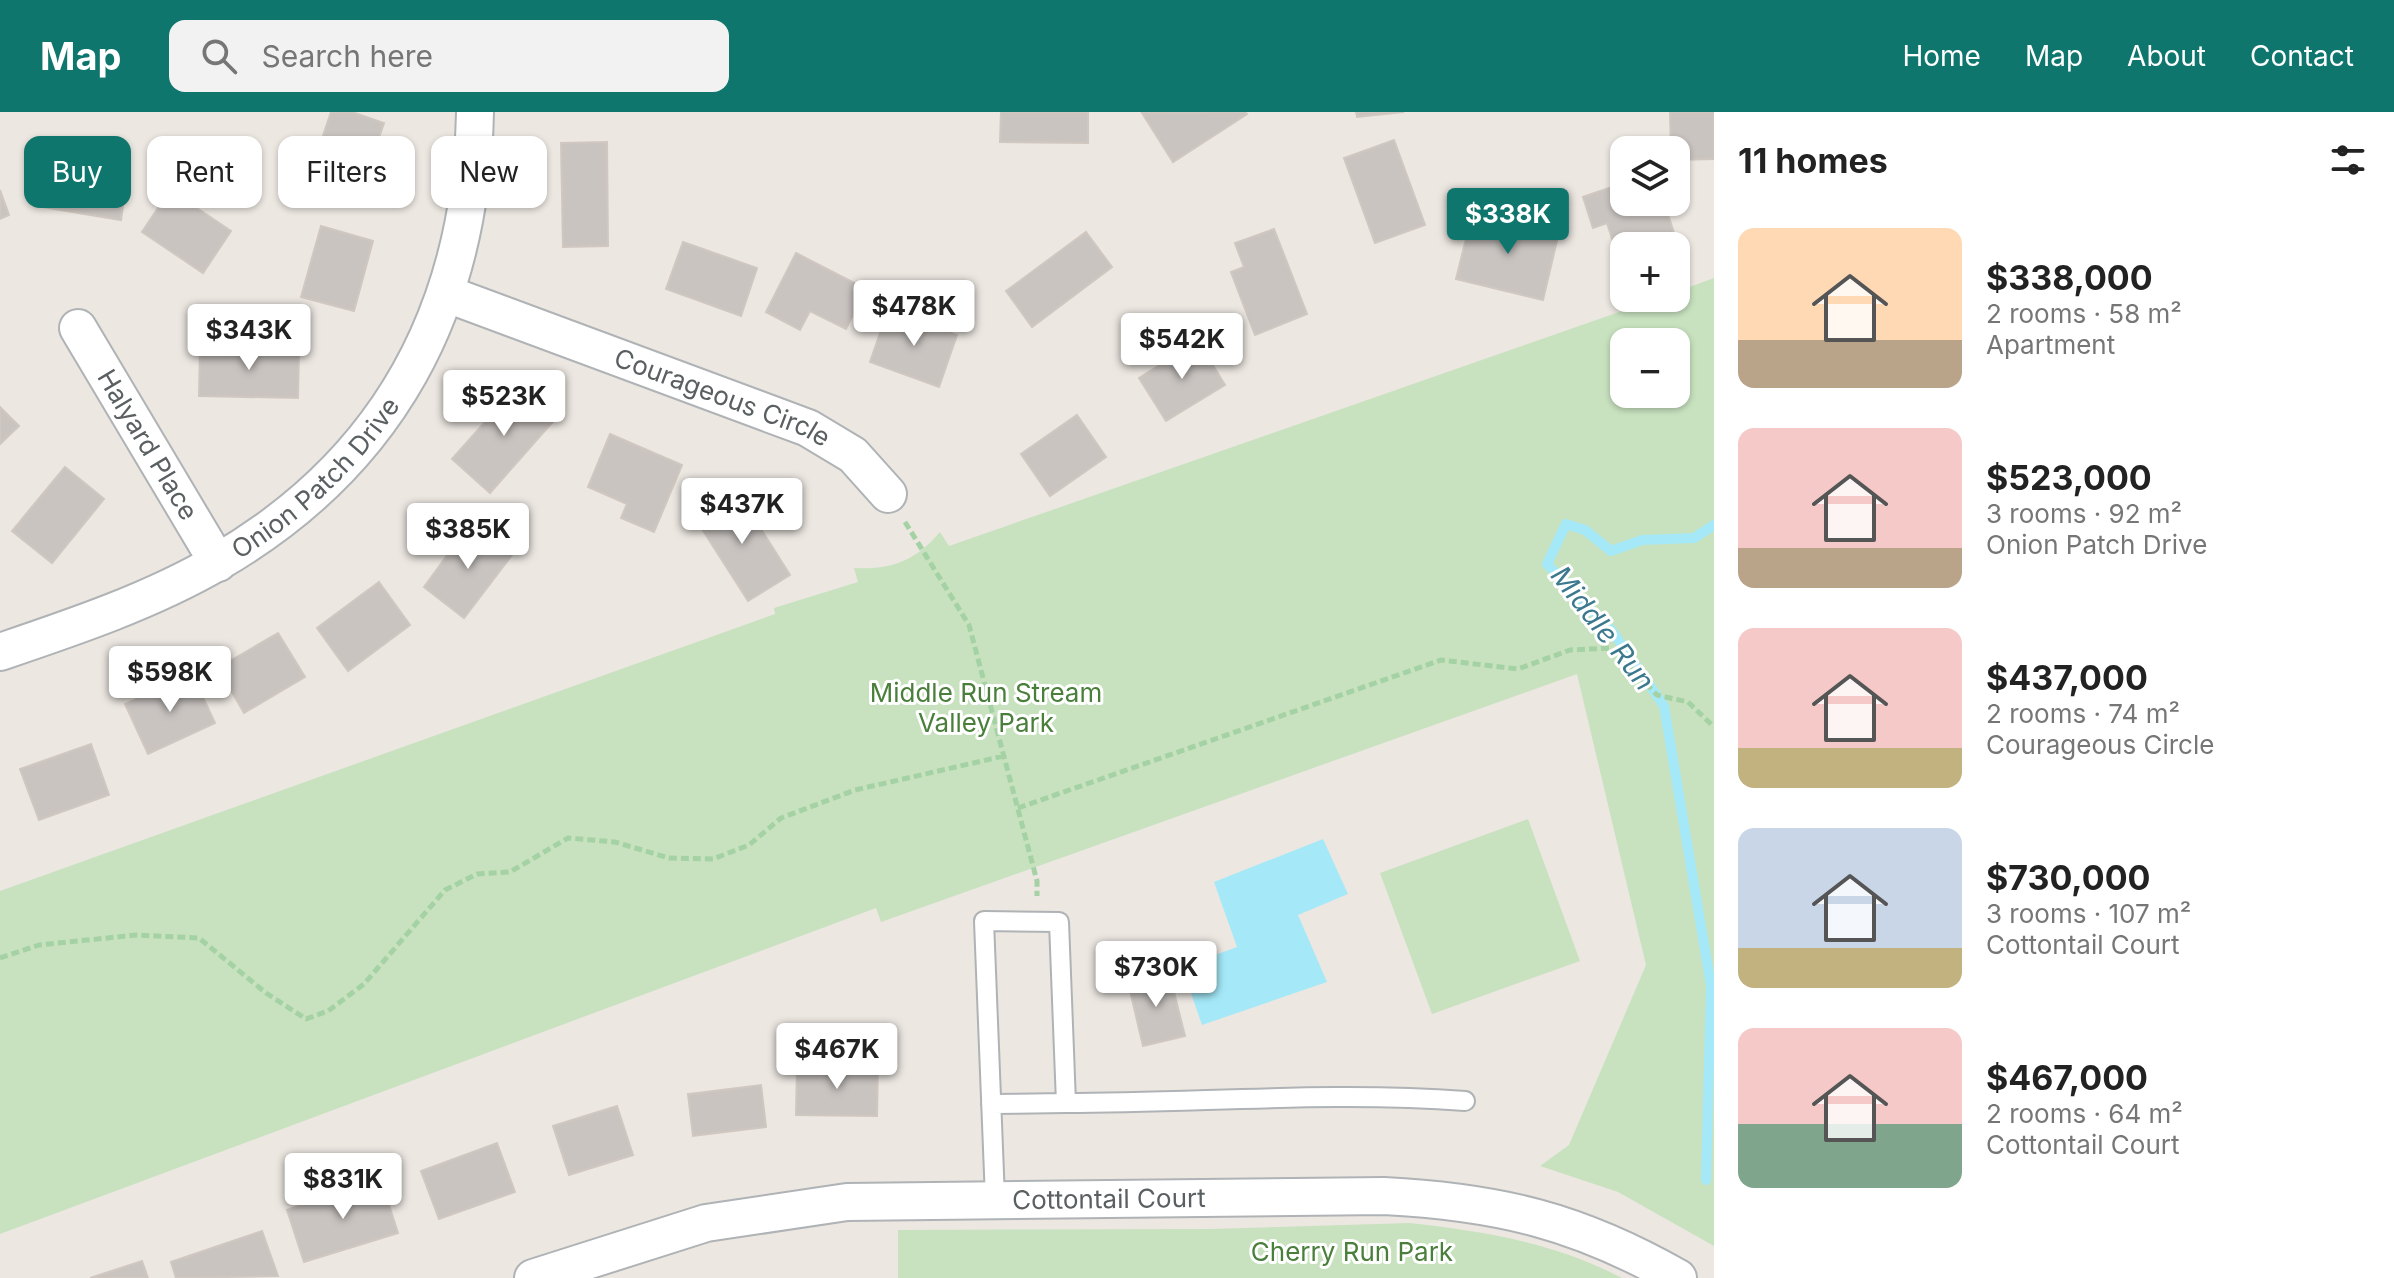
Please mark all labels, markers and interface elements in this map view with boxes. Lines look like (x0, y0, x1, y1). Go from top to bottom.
search box (169, 20, 729, 92)
text: Map (40, 33, 121, 79)
icon: search (197, 34, 241, 78)
text: Search here (261, 38, 433, 74)
text: Home (1902, 39, 1981, 73)
text: Map (2025, 39, 2083, 73)
text: About (2127, 39, 2206, 73)
text: Contact (2250, 39, 2354, 73)
chip: Buy (24, 136, 131, 208)
chip: Rent (147, 136, 262, 208)
chip: Filters (278, 136, 415, 208)
chip: New (431, 136, 547, 208)
map controls (1610, 136, 1690, 408)
button: layers (1610, 136, 1690, 216)
icon: filters (2326, 138, 2370, 182)
text: 11 homes (1738, 140, 1888, 181)
pin: $338K (1452, 188, 1564, 256)
text: $338K (1465, 198, 1551, 229)
button: + (1610, 232, 1690, 312)
text: $338,000 (1986, 257, 2153, 298)
icon: home (1802, 260, 1898, 356)
pin: $478K (858, 280, 970, 348)
text: $478K (872, 290, 956, 321)
text: 2 rooms · 58 m² (1986, 298, 2182, 329)
pin: $343K (193, 304, 305, 372)
pin: $542K (1126, 313, 1238, 381)
text: $343K (206, 314, 292, 345)
text: $542K (1139, 323, 1225, 354)
button: − (1610, 328, 1690, 408)
text: Apartment (1986, 329, 2115, 360)
street label: Courageous Circle (610, 342, 836, 453)
street label: Halyard Place (91, 364, 205, 525)
pin: $523K (448, 370, 560, 438)
text: $523K (461, 380, 547, 411)
street label: Onion Patch Drive (226, 391, 405, 565)
text: $523,000 (1986, 457, 2152, 498)
icon: home (1802, 460, 1898, 556)
pin: $437K (686, 478, 798, 546)
text: $437K (699, 488, 785, 519)
text: 3 rooms · 92 m² (1986, 498, 2182, 529)
pin: $385K (412, 503, 524, 571)
text: $385K (425, 513, 511, 544)
text: Onion Patch Drive (1986, 529, 2207, 560)
water label: Middle Run (1544, 559, 1662, 697)
pin: $598K (114, 646, 226, 714)
text: $598K (127, 656, 213, 687)
text: $437,000 (1986, 657, 2148, 698)
icon: home (1802, 660, 1898, 756)
park label: Middle Run Stream Valley Park (870, 677, 1102, 738)
text: 2 rooms · 74 m² (1986, 698, 2180, 729)
text: Courageous Circle (1986, 729, 2214, 760)
text: $730,000 (1986, 857, 2151, 898)
icon: home (1802, 860, 1898, 956)
text: 3 rooms · 107 m² (1986, 898, 2191, 929)
text: Cottontail Court (1986, 929, 2179, 960)
pin: $730K (1100, 941, 1212, 1009)
text: $730K (1114, 951, 1198, 982)
pin: $467K (781, 1023, 893, 1091)
text: $467K (794, 1033, 880, 1064)
text: $467,000 (1986, 1057, 2148, 1098)
icon: home (1802, 1060, 1898, 1156)
text: 2 rooms · 64 m² (1986, 1098, 2183, 1129)
text: Cottontail Court (1986, 1129, 2179, 1160)
pin: $831K (287, 1153, 399, 1221)
text: $831K (303, 1163, 383, 1194)
street label: Cottontail Court (1012, 1182, 1206, 1215)
park label: Cherry Run Park (1251, 1236, 1453, 1267)

